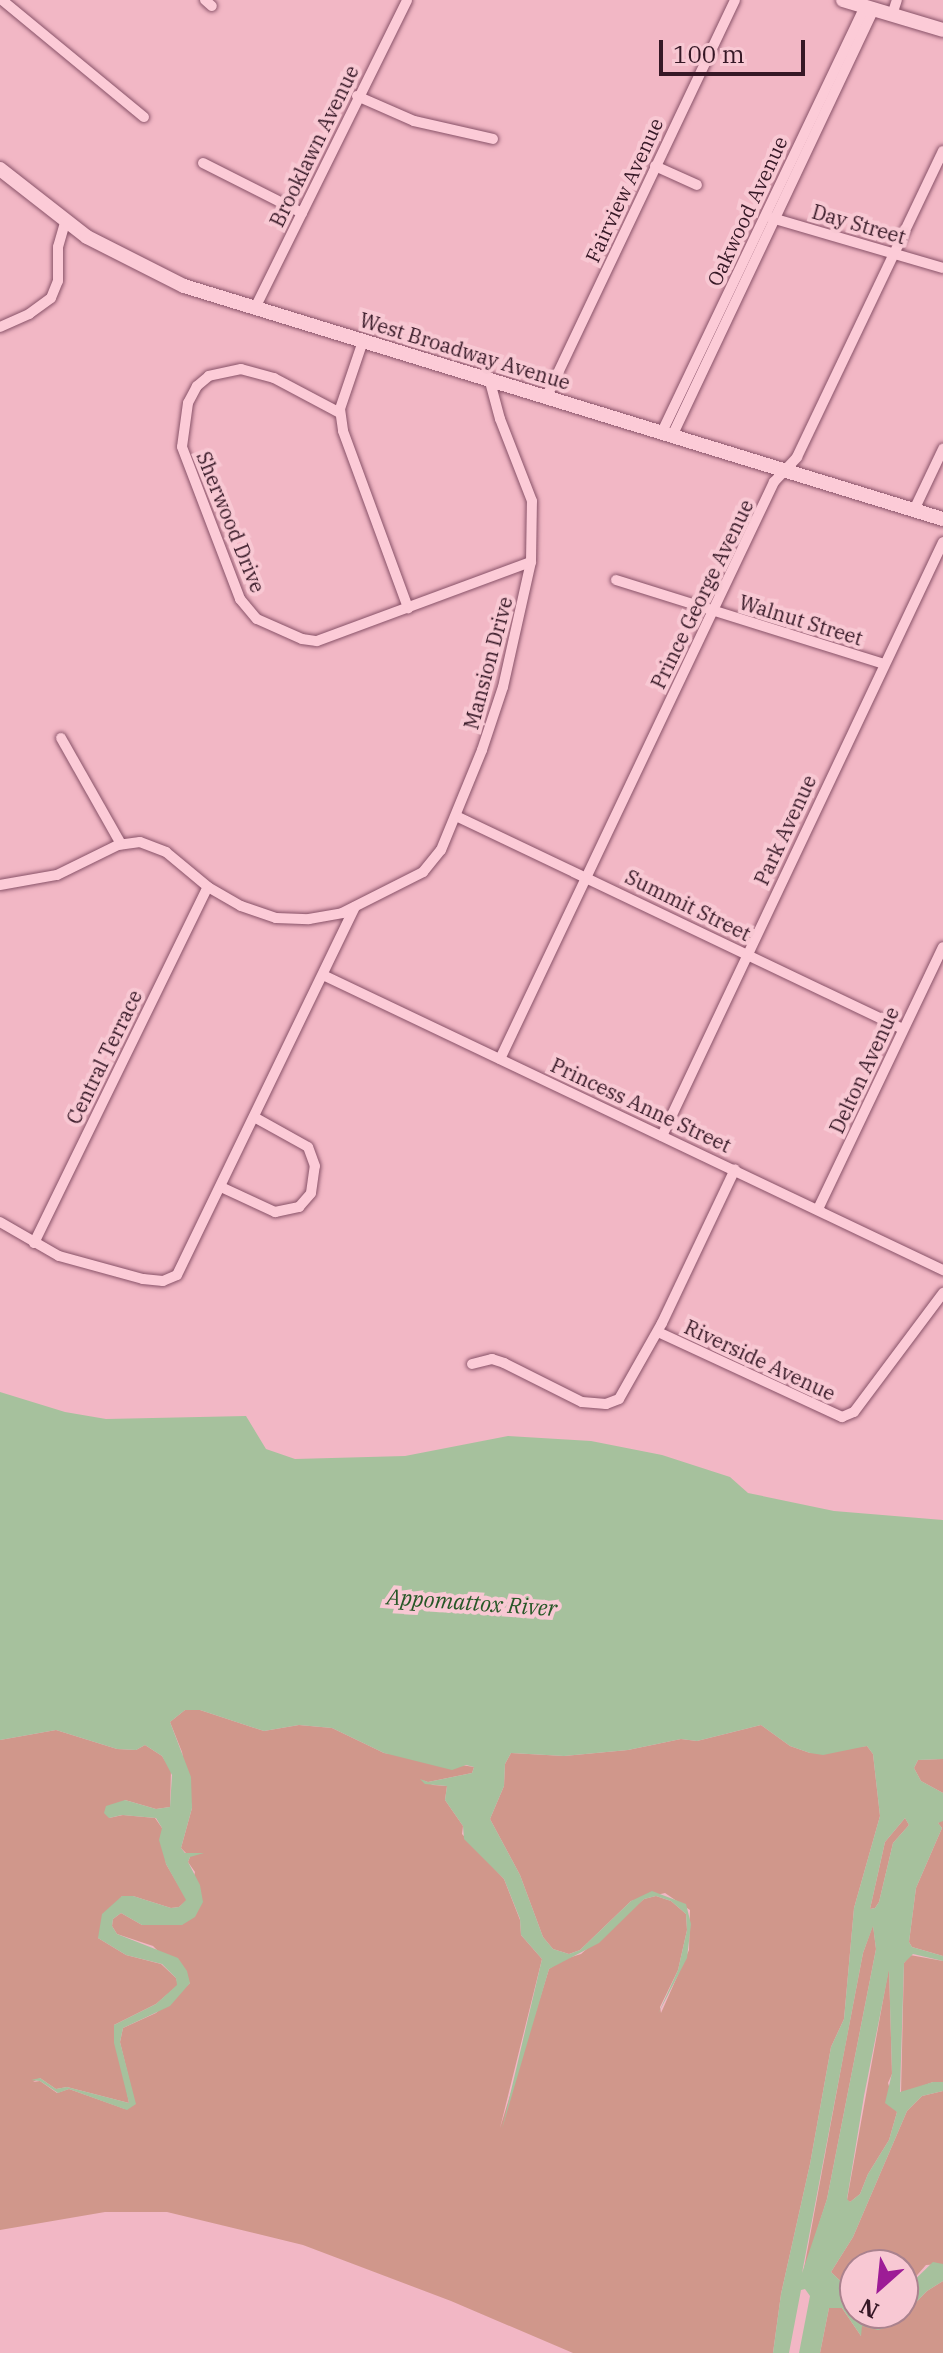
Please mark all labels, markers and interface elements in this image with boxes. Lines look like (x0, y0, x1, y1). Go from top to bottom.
scale bar (663, 24, 809, 74)
text: 100 m (673, 38, 745, 70)
street label: Brooklawn Avenue (264, 61, 364, 231)
street label: Fairview Avenue (580, 114, 668, 266)
street label: Oakwood Avenue (702, 132, 792, 290)
street label: Day Street (809, 199, 909, 249)
street label: West Broadway Avenue (357, 308, 573, 394)
street label: Sherwood Drive (192, 448, 270, 596)
street label: Prince George Avenue (646, 496, 758, 692)
street label: Walnut Street (736, 590, 866, 650)
street label: Mansion Drive (459, 594, 517, 732)
street label: Park Avenue (749, 771, 821, 889)
street label: Summit Street (621, 864, 755, 946)
street label: Central Terrace (61, 986, 147, 1128)
street label: Delton Avenue (824, 1003, 904, 1137)
street label: Princess Anne Street (547, 1053, 735, 1157)
street label: Riverside Avenue (681, 1315, 839, 1405)
water label: Appomattox River (386, 1583, 558, 1621)
north arrow (839, 2249, 919, 2329)
text: N (854, 2292, 883, 2326)

